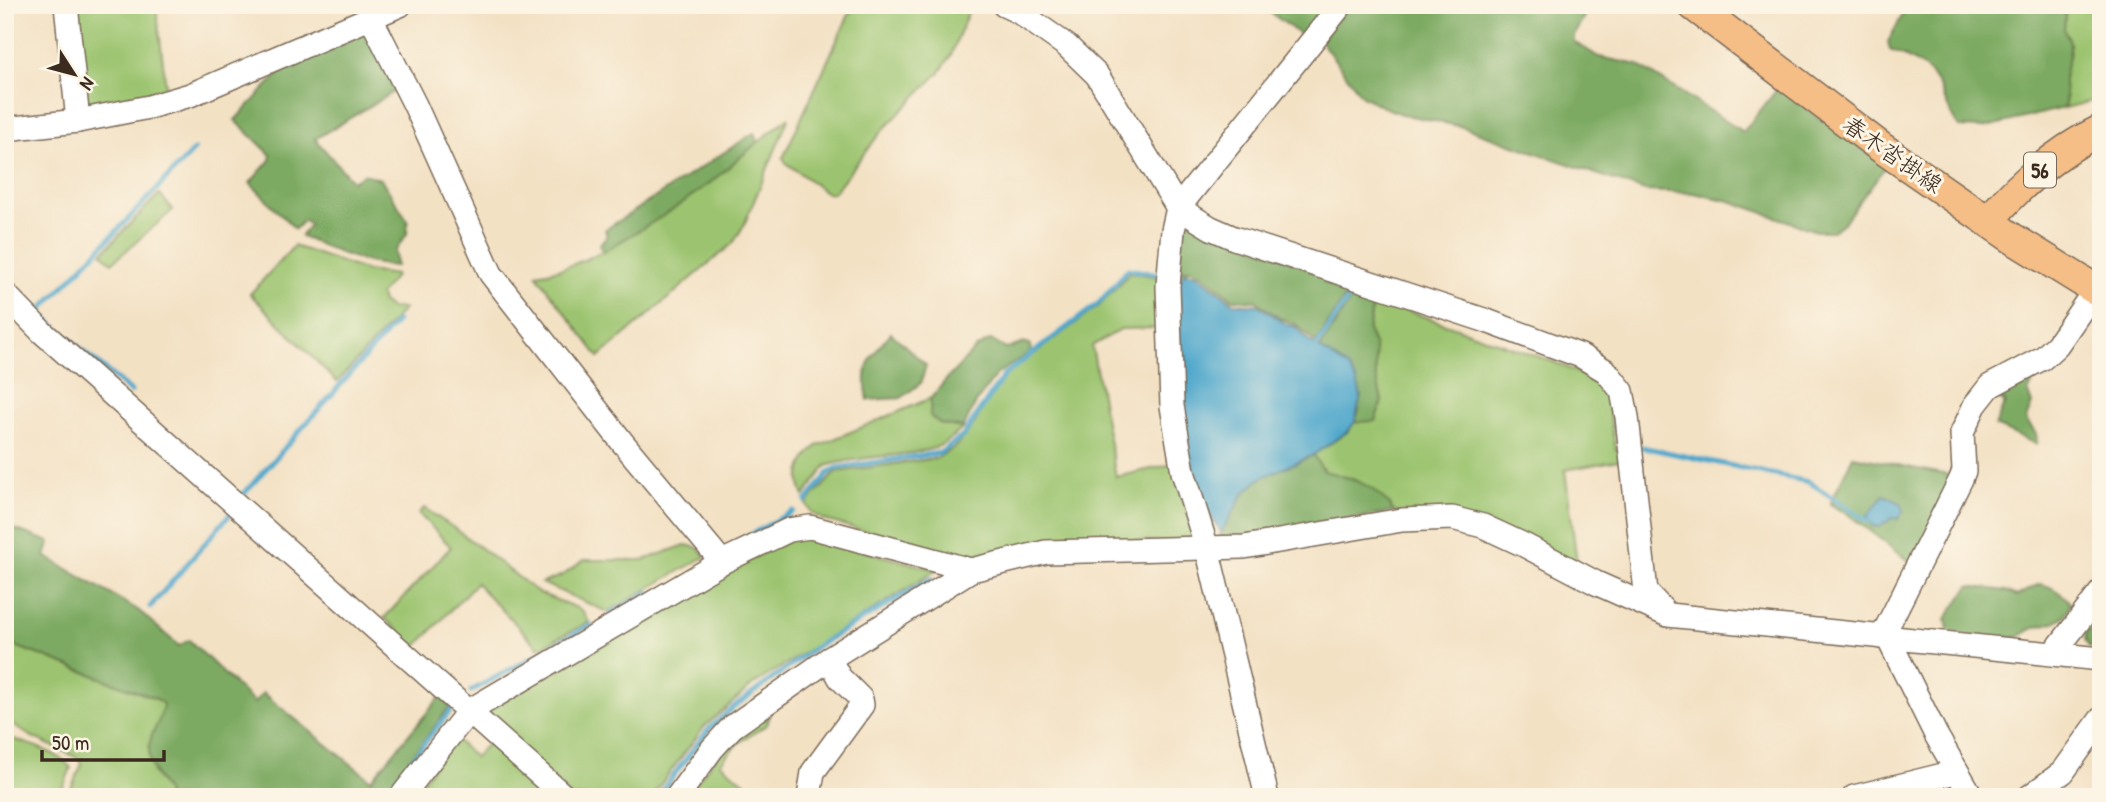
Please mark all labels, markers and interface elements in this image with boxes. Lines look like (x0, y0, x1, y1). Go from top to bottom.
north arrow (38, 38, 108, 108)
text: N (74, 72, 101, 96)
street label: 春木沓掛線 (1837, 108, 1949, 200)
road number: 56 (2024, 152, 2056, 188)
scale bar (42, 718, 164, 762)
text: 50 m (52, 728, 89, 757)

